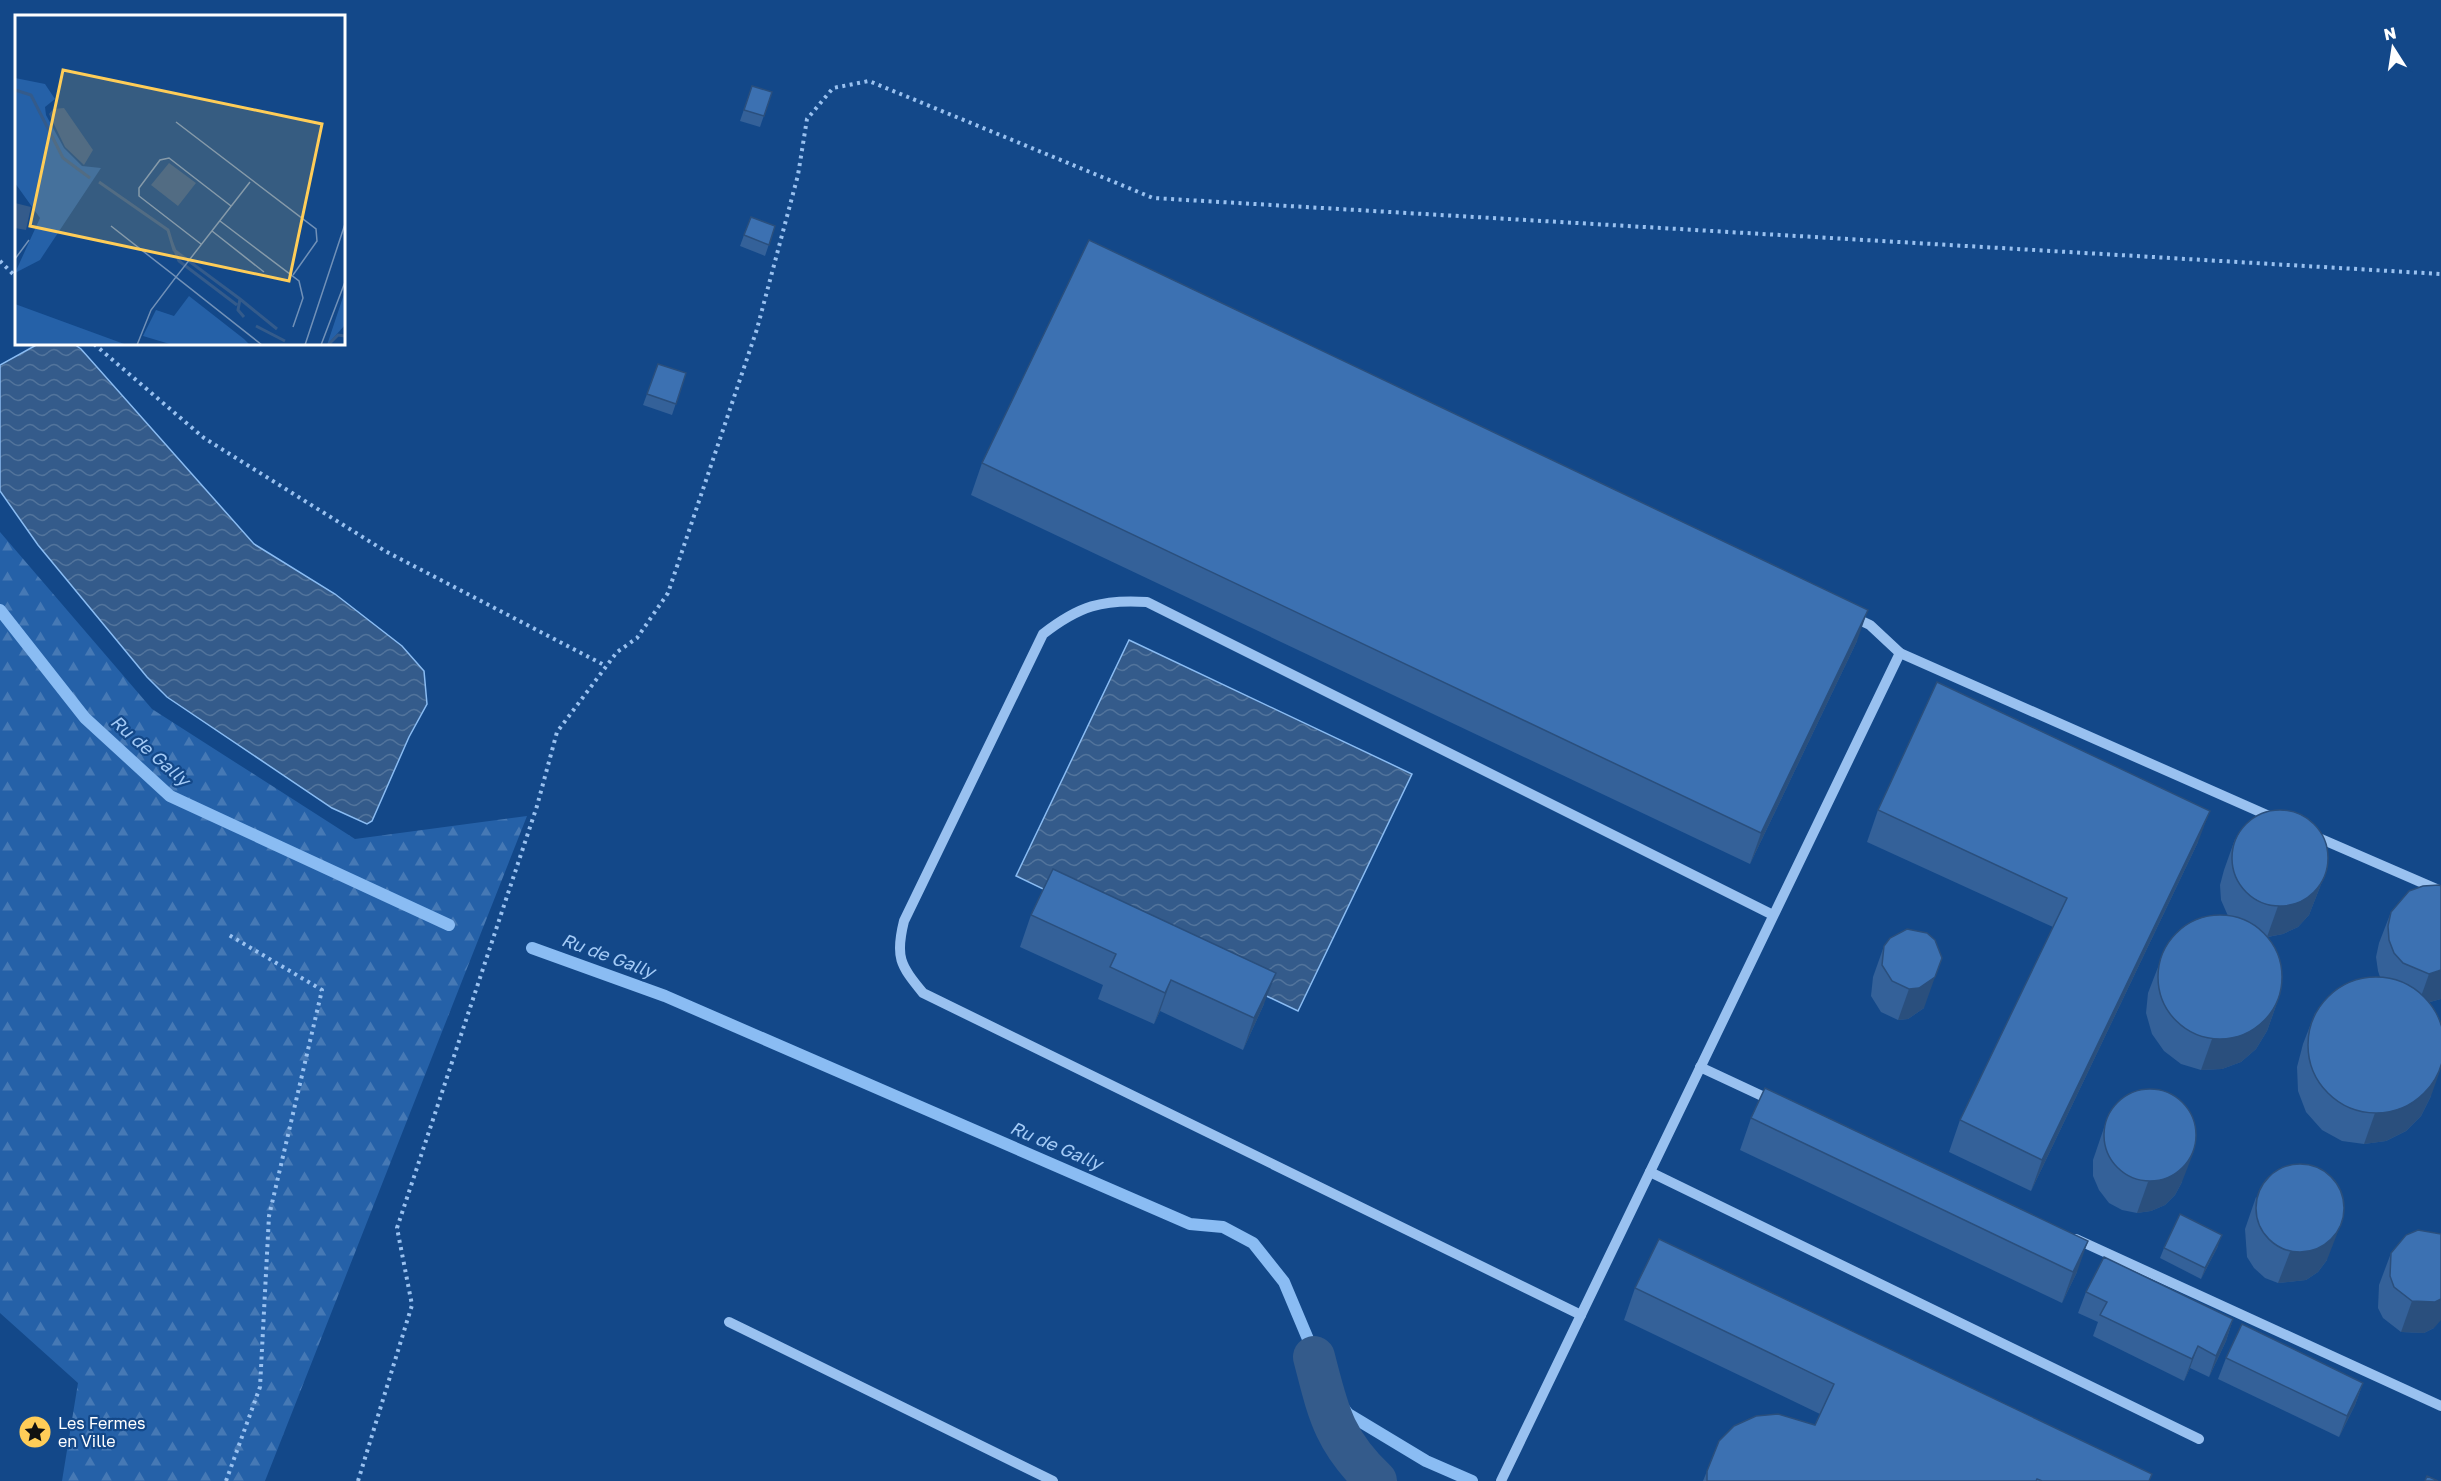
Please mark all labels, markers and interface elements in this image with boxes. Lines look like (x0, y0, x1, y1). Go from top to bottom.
inset map (15, 15, 345, 345)
north arrow (2363, 18, 2423, 78)
text: N (2382, 22, 2398, 44)
water label: Ru de Gally (107, 710, 197, 792)
water label: Ru de Gally (559, 928, 661, 983)
water label: Ru de Gally (1007, 1116, 1108, 1175)
place label: Les Fermes en Ville (58, 1413, 146, 1451)
place icon: Les Fermes en Ville (17, 1414, 53, 1450)

